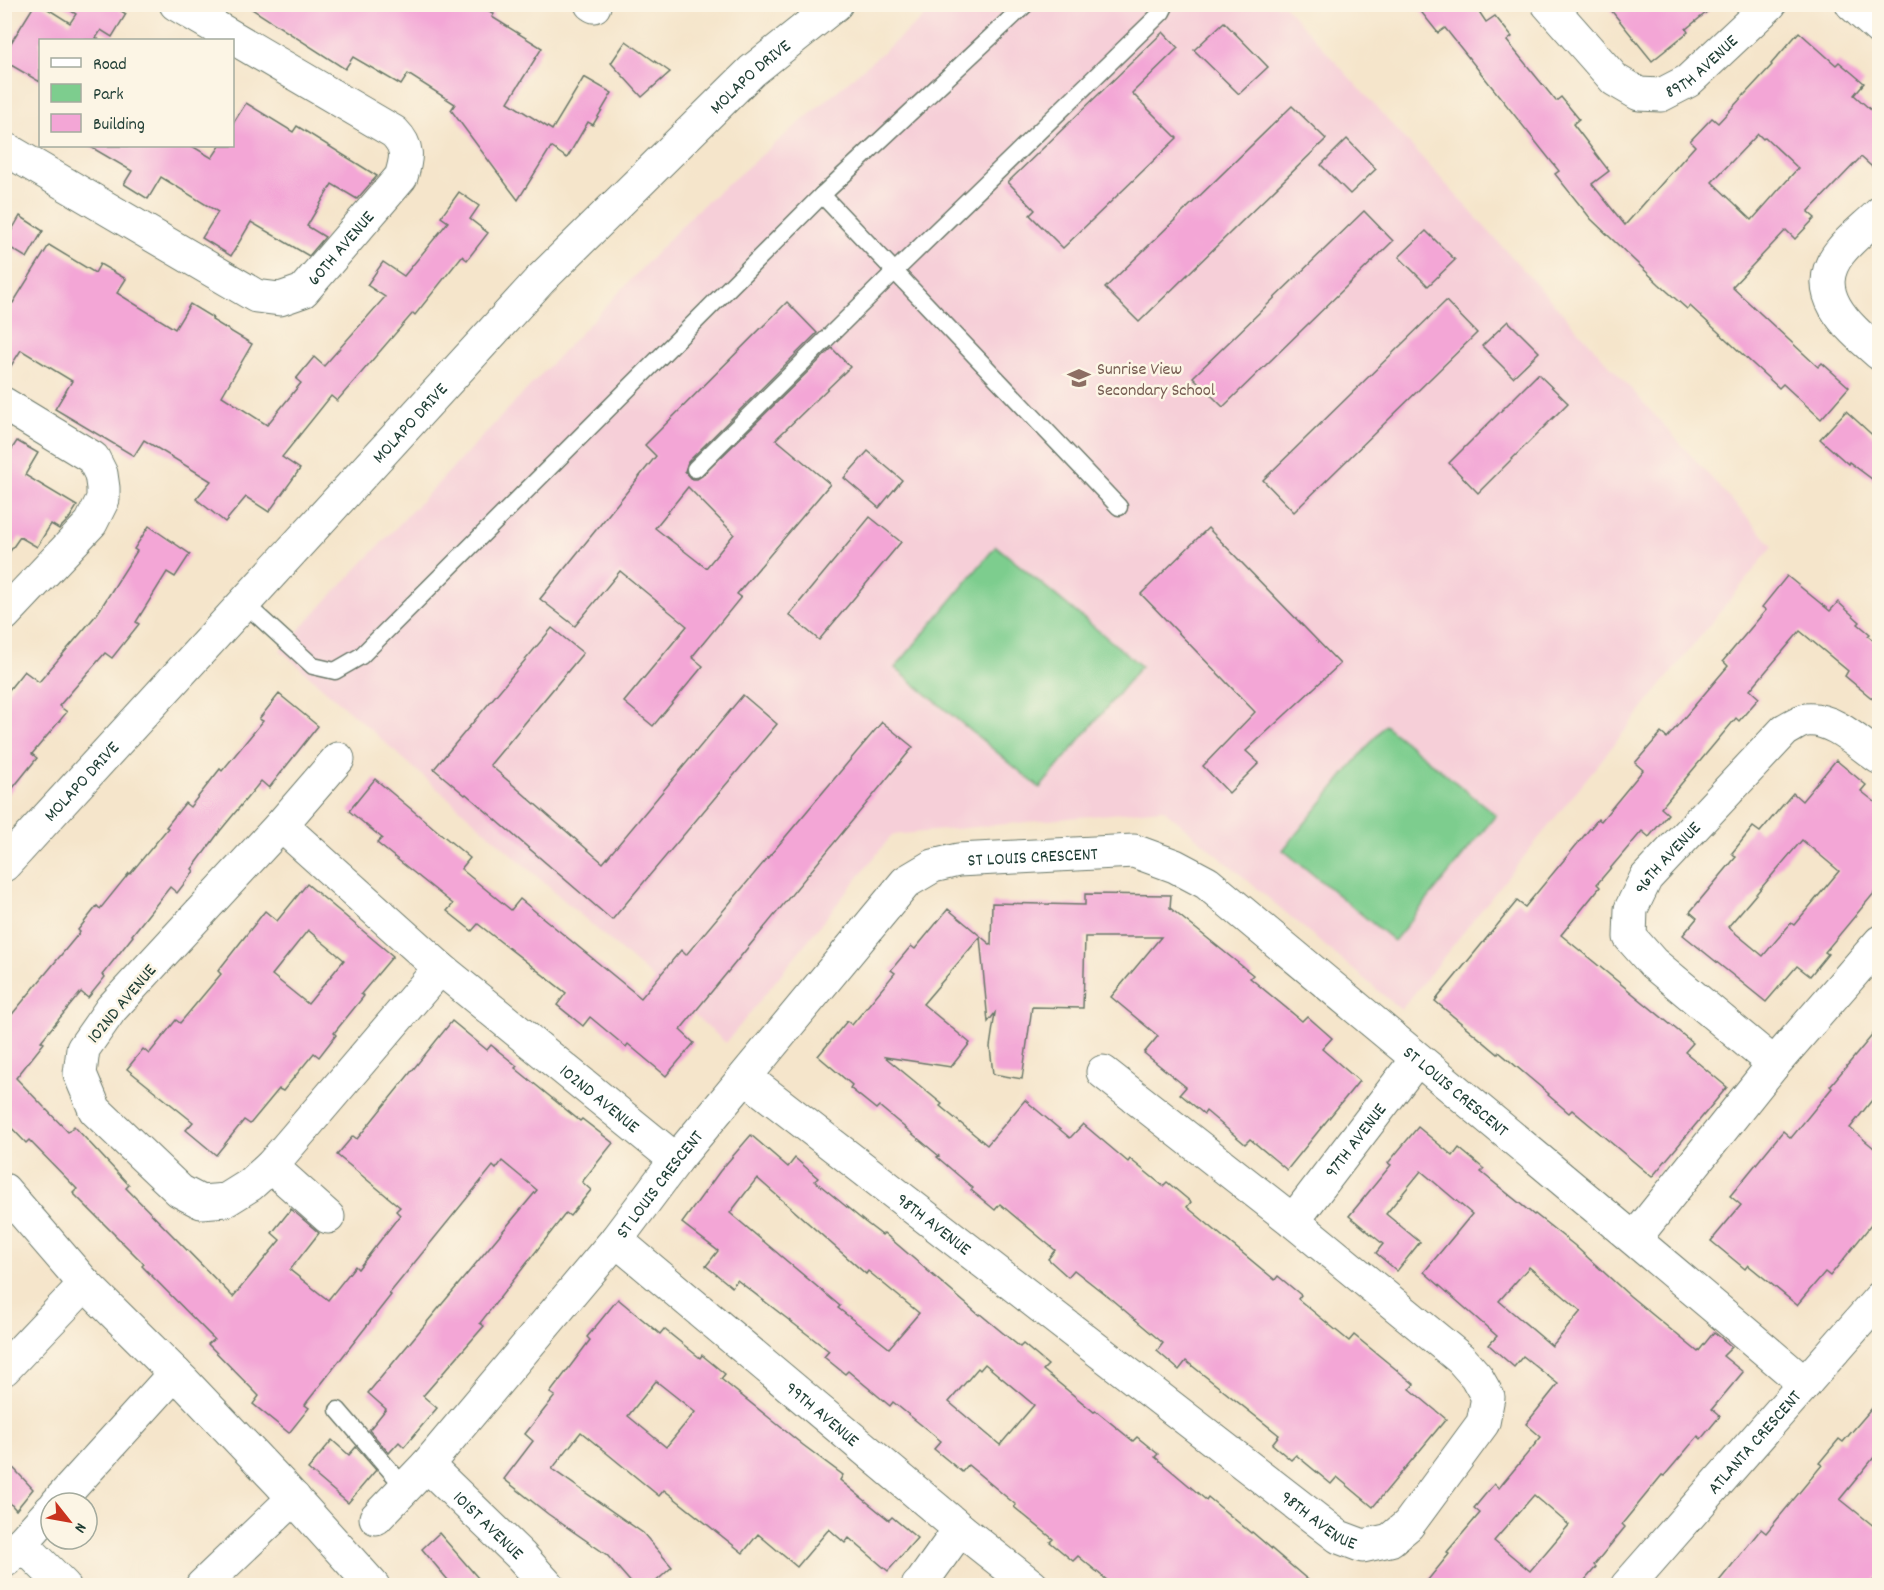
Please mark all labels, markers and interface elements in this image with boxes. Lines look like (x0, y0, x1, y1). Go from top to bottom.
street label: 89TH AVENUE (1661, 30, 1745, 106)
street label: MOLAPO DRIVE (705, 35, 797, 121)
legend (39, 39, 234, 147)
text: Road (93, 53, 127, 78)
text: Park (93, 83, 124, 108)
text: Building (93, 113, 145, 138)
street label: 60TH AVENUE (303, 206, 382, 292)
place label: Sunrise View Secondary School (1097, 358, 1216, 404)
school or university icon: Sunrise View Secondary School (1066, 365, 1092, 391)
street label: MOLAPO DRIVE (368, 379, 455, 470)
street label: MOLAPO DRIVE (39, 737, 126, 828)
street label: 96TH AVENUE (1630, 817, 1708, 899)
street label: ST LOUIS CRESCENT (967, 843, 1098, 874)
street label: 102ND AVENUE (82, 960, 163, 1050)
street label: ST LOUIS CRESCENT (1397, 1041, 1513, 1144)
street label: 102ND AVENUE (553, 1060, 644, 1140)
street label: 97TH AVENUE (1320, 1099, 1394, 1184)
street label: ST LOUIS CRESCENT (611, 1126, 710, 1245)
street label: 98TH AVENUE (890, 1189, 975, 1263)
street label: 99TH AVENUE (779, 1377, 863, 1454)
street label: ATLANTA CRESCENT (1703, 1386, 1808, 1501)
street label: 98TH AVENUE (1274, 1486, 1360, 1557)
street label: 101ST AVENUE (446, 1487, 528, 1567)
north arrow (39, 1491, 99, 1551)
text: N (68, 1518, 92, 1537)

